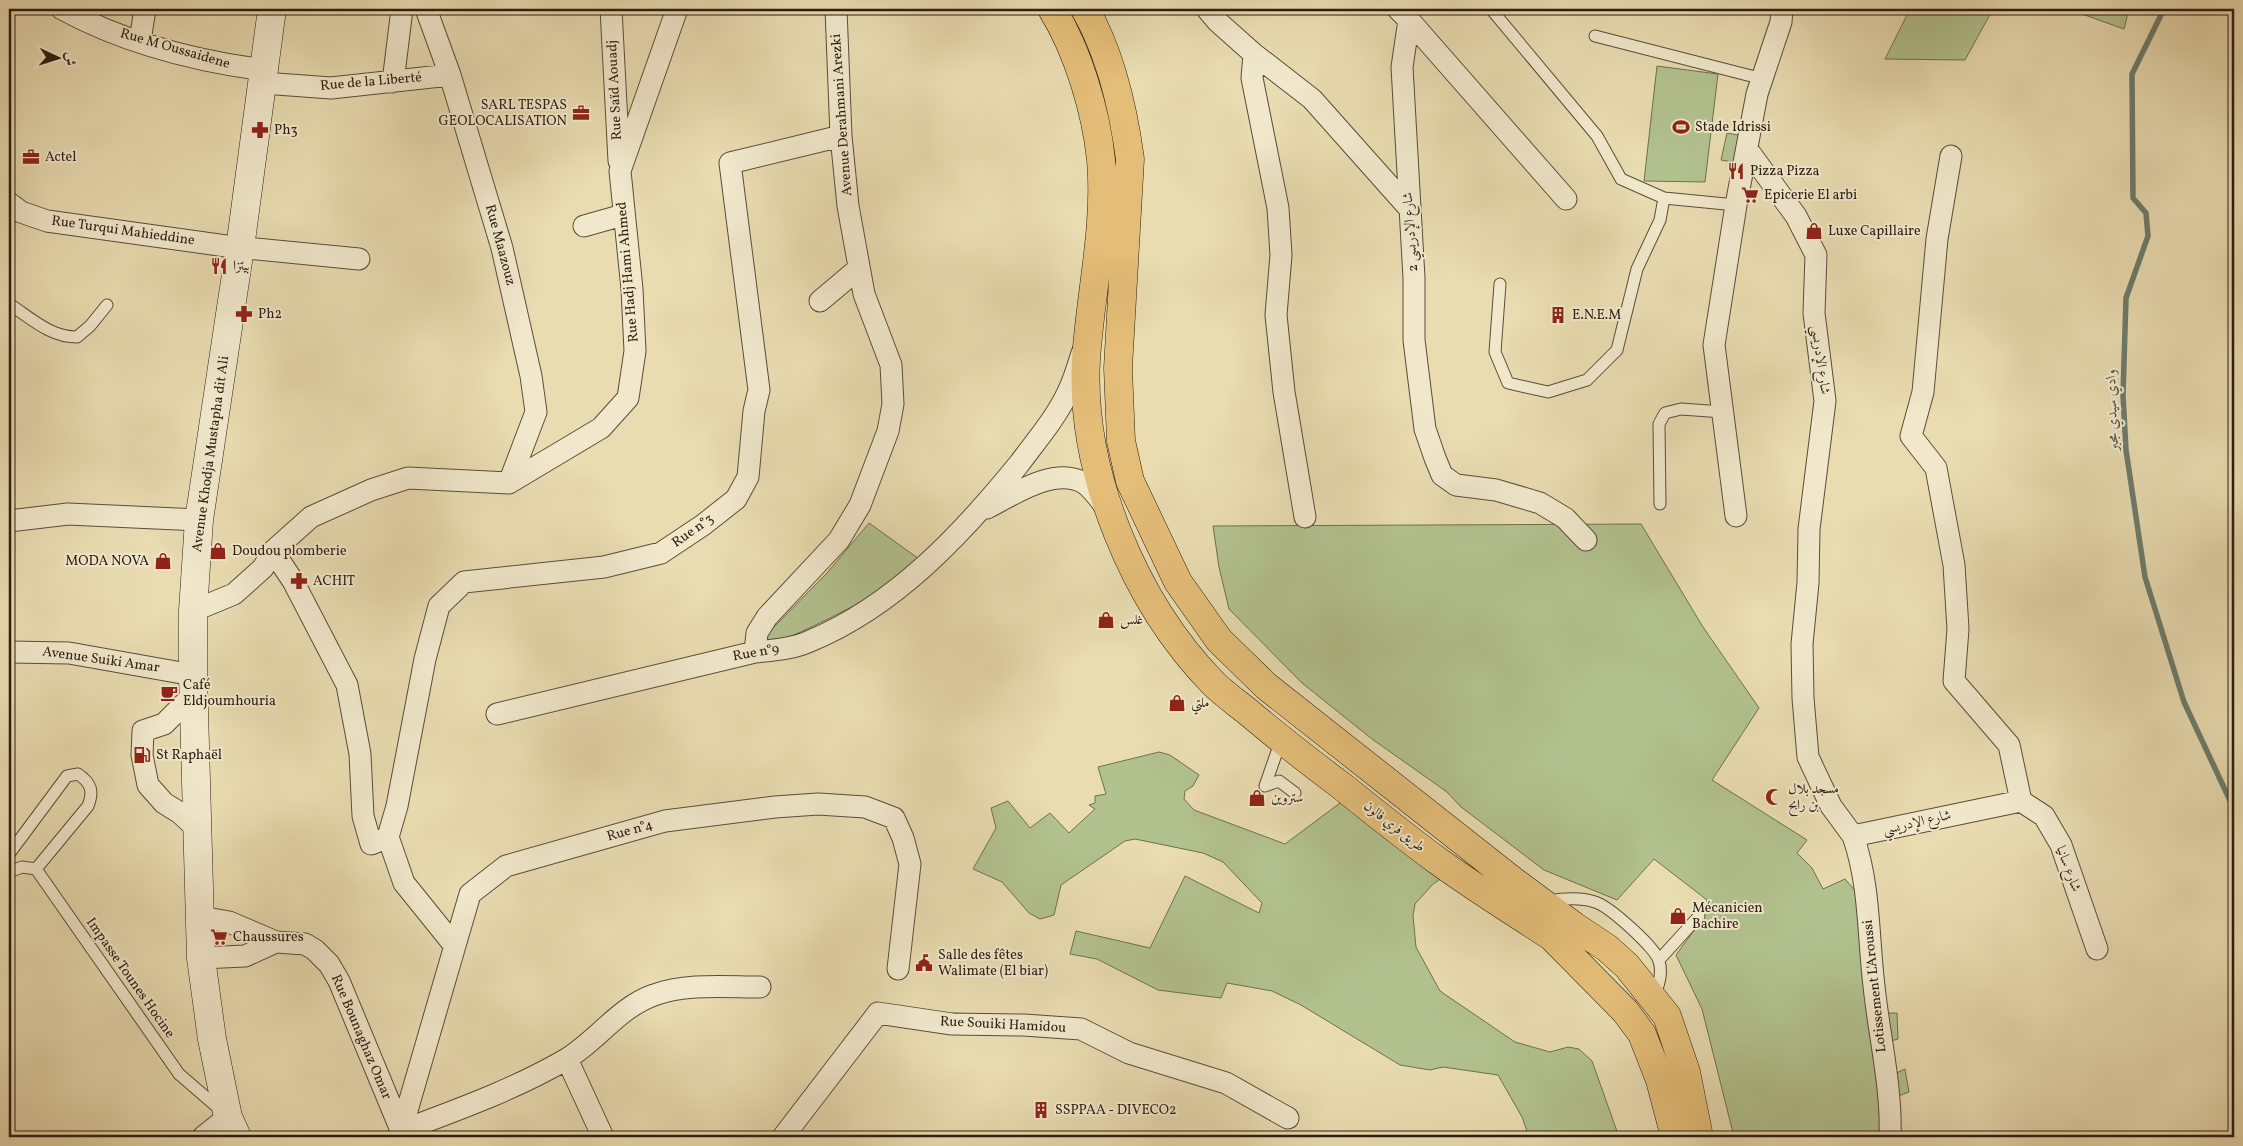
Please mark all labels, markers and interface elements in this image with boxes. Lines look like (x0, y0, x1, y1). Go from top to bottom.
street label: Rue M Oussaidene (118, 24, 233, 74)
north arrow (32, 32, 82, 82)
street label: Avenue Derahmani Arezki (827, 33, 857, 197)
street label: Rue Saïd Aouadj (603, 39, 627, 141)
text: ش (60, 51, 79, 67)
street label: Rue de la Liberté (319, 68, 423, 96)
place label: SARL TESPAS GEOLOCALISATION (439, 96, 567, 131)
office icon: SARL TESPAS GEOLOCALISATION (571, 103, 591, 123)
sports icon: Stade Idrissi (1671, 117, 1691, 137)
place label: Stade Idrissi (1695, 118, 1771, 137)
pharmacy icon: Ph3 (250, 120, 270, 140)
place label: Ph3 (274, 121, 298, 140)
office icon: Actel (21, 147, 41, 167)
place label: Actel (45, 148, 76, 167)
restaurant icon: Pizza Pizza (1726, 161, 1746, 181)
place label: Pizza Pizza (1750, 162, 1820, 181)
supermarket icon: Epicerie El arbi (1740, 185, 1760, 205)
place label: Epicerie El arbi (1764, 186, 1857, 205)
street label: شارع الإدريسي 2 (1399, 191, 1426, 273)
street label: Rue Hadj Hami Ahmed (612, 201, 644, 343)
street label: Rue Maazouz (480, 202, 520, 288)
street label: Rue Turqui Mahieddine (50, 212, 196, 251)
shop icon: Luxe Capillaire (1804, 221, 1824, 241)
place label: Luxe Capillaire (1828, 222, 1921, 241)
restaurant icon: بيتزا (209, 256, 229, 276)
place label: بيتزا (233, 257, 250, 276)
pharmacy icon: Ph2 (234, 304, 254, 324)
place label: Ph2 (258, 305, 282, 324)
building icon: E.N.E.M (1548, 305, 1568, 325)
place label: E.N.E.M (1572, 306, 1621, 325)
street label: شارع الإدريسي (1803, 324, 1834, 396)
street label: Avenue Khodja Mustapha dit Ali (188, 355, 234, 553)
water label: وادي سيدي مجبر (2101, 368, 2125, 453)
street label: Rue n°3 (668, 510, 718, 552)
shop icon: Doudou plomberie (208, 541, 228, 561)
place label: Doudou plomberie (232, 542, 347, 561)
shop icon: MODA NOVA (153, 551, 173, 571)
place label: MODA NOVA (65, 552, 149, 571)
pharmacy icon: ACHIT (289, 571, 309, 591)
place label: ACHIT (313, 572, 355, 591)
shop icon: غلس (1096, 610, 1116, 630)
place label: غلس (1120, 611, 1143, 630)
street label: Rue n°9 (731, 640, 781, 666)
street label: Avenue Suiki Amar (41, 642, 161, 678)
place label: Café Eldjoumhouria (183, 676, 276, 711)
cafe icon: Café Eldjoumhouria (159, 683, 179, 703)
shop icon: ملتي (1167, 693, 1187, 713)
place label: ملتي (1191, 694, 1209, 715)
fuel station icon: St Raphaël (132, 745, 152, 765)
place label: St Raphaël (156, 746, 222, 765)
place label: مسجد بلال بن رابح (1788, 780, 1839, 817)
mosque icon: مسجد بلال بن رابح (1764, 787, 1784, 807)
shop icon: ستروين (1247, 788, 1267, 808)
place label: ستروين (1271, 789, 1303, 808)
street label: طريق فري فالون (1359, 797, 1429, 858)
street label: شارع الإدريسي (1881, 806, 1954, 843)
street label: Rue n°4 (605, 815, 655, 847)
street label: شارع سانيا (2050, 843, 2085, 895)
place label: Mécanicien Bachire (1692, 899, 1763, 934)
shop icon: Mécanicien Bachire (1668, 906, 1688, 926)
street label: Impasse Tounes Hocine (81, 914, 179, 1042)
street label: Lotissement L'Aroussi (1859, 919, 1891, 1053)
supermarket icon: Chaussures (209, 927, 229, 947)
place label: Chaussures (233, 928, 304, 947)
place label: Salle des fêtes Walimate (El biar) (938, 946, 1048, 981)
public building icon: Salle des fêtes Walimate (El biar) (914, 953, 934, 973)
street label: Rue Bounaghaz Omar (326, 972, 396, 1103)
street label: Rue Souiki Hamidou (939, 1012, 1067, 1038)
building icon: SSPPAA - DIVECO2 (1031, 1100, 1051, 1120)
place label: SSPPAA - DIVECO2 (1055, 1101, 1176, 1120)

